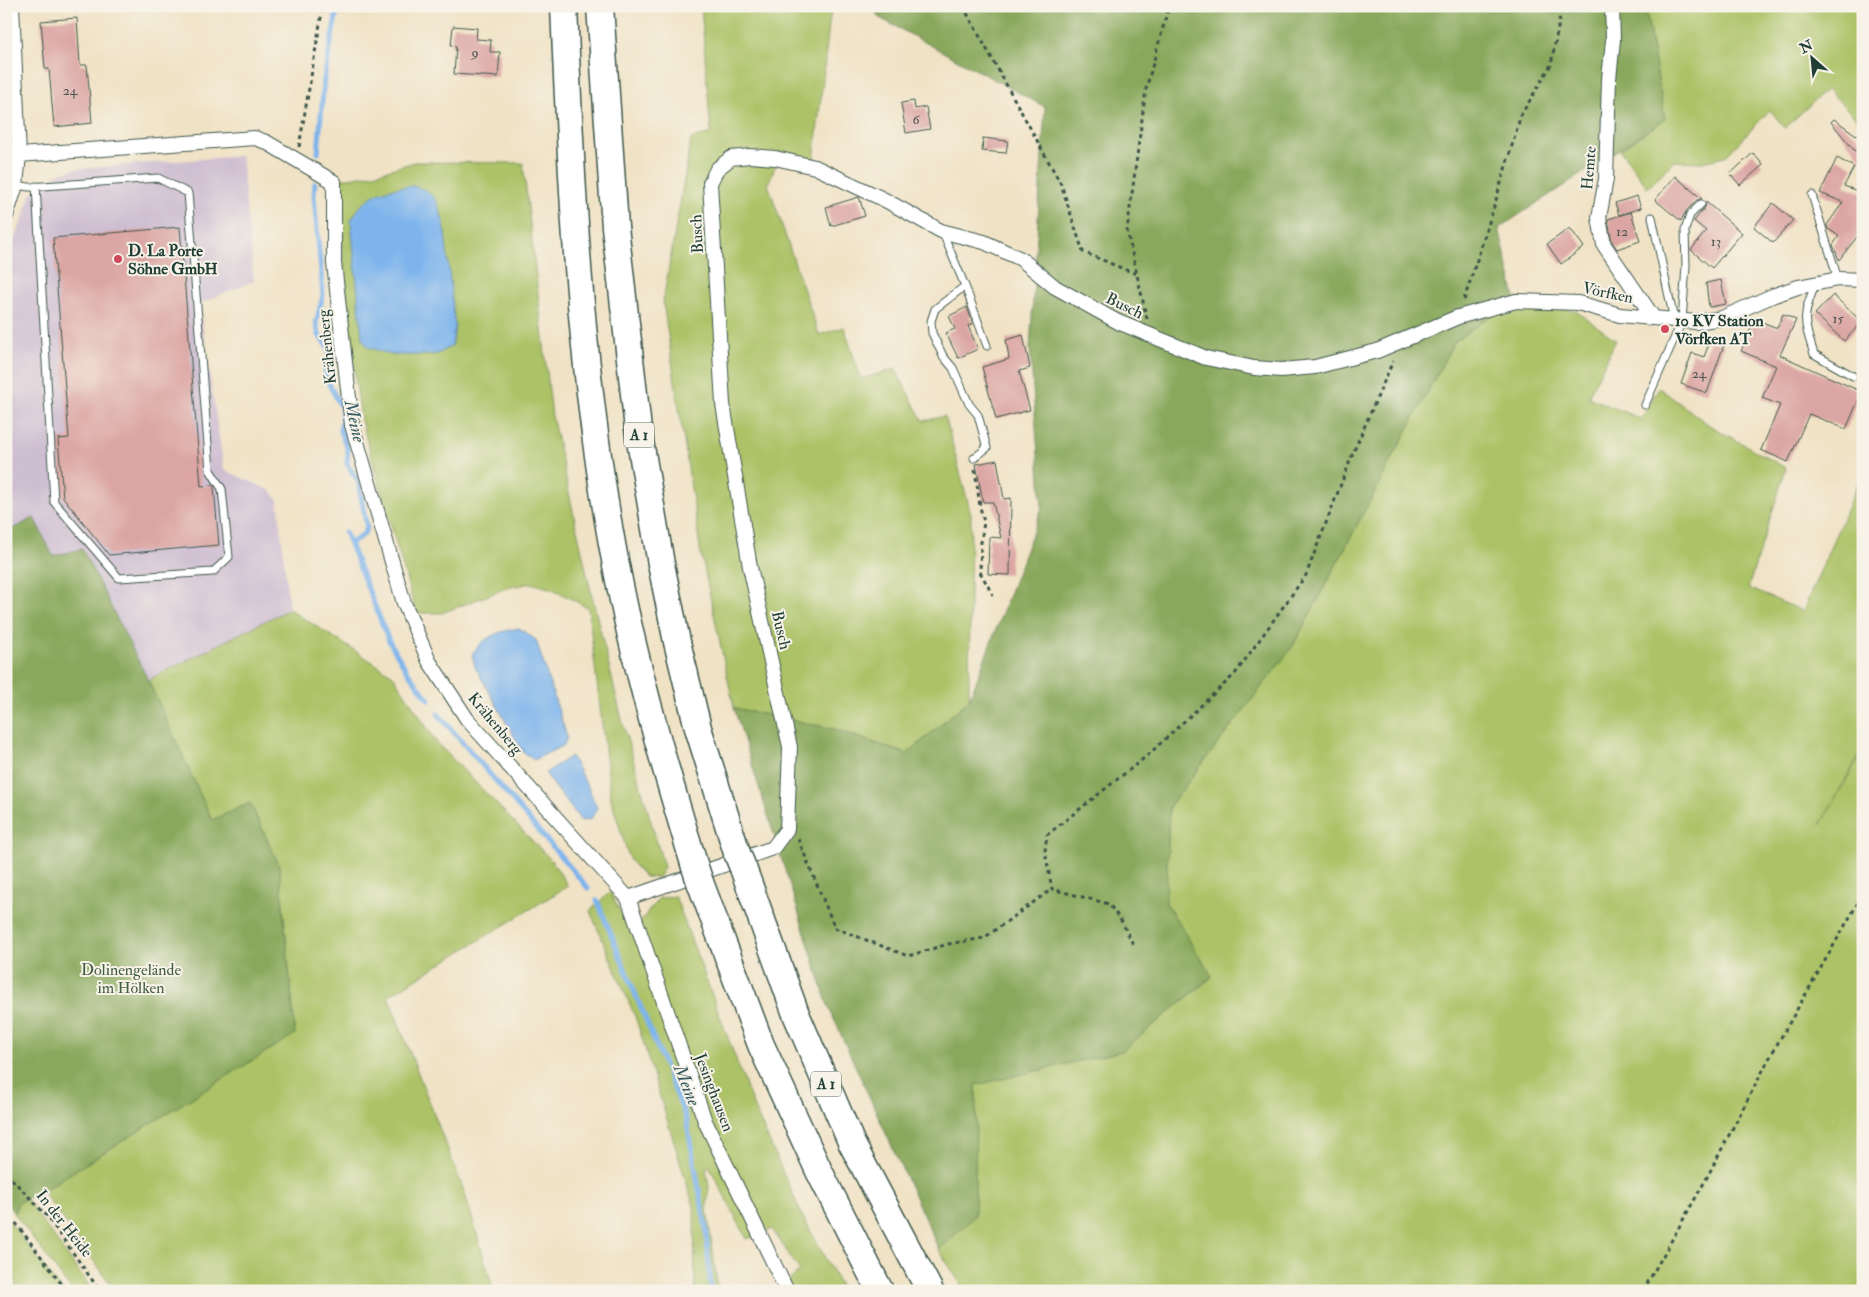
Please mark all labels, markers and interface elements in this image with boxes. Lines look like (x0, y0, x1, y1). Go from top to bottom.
north arrow (1786, 32, 1836, 82)
text: N (1796, 36, 1816, 58)
house number: 9 (470, 44, 479, 61)
house number: 24 (63, 82, 79, 99)
house number: 6 (912, 111, 920, 128)
street label: Hemte (1577, 145, 1601, 191)
street label: Busch (686, 213, 708, 254)
house number: 12 (1616, 223, 1628, 240)
house number: 13 (1711, 233, 1721, 250)
place label: D. La Porte Söhne GmbH (128, 241, 218, 279)
marker: D. La Porte Söhne GmbH (112, 253, 124, 265)
street label: Vörfken (1581, 278, 1635, 308)
street label: Busch (1103, 288, 1147, 324)
street label: Krähenberg (313, 307, 341, 385)
house number: 15 (1832, 310, 1844, 327)
place label: 10 KV Station Vörfken AT (1674, 311, 1764, 349)
marker: 10 KV Station Vörfken AT (1659, 323, 1671, 335)
house number: 24 (1692, 365, 1708, 382)
water label: Meine (338, 397, 371, 445)
road number: A 1 (624, 422, 654, 448)
street label: Busch (767, 609, 795, 652)
street label: Krähenberg (463, 688, 528, 760)
park label: Dolinengelände im Hölken (81, 960, 181, 998)
street label: Jesinghausen (689, 1049, 738, 1135)
water label: Meine (668, 1060, 706, 1110)
road number: A 1 (811, 1072, 841, 1096)
street label: In der Heide (32, 1186, 97, 1262)

